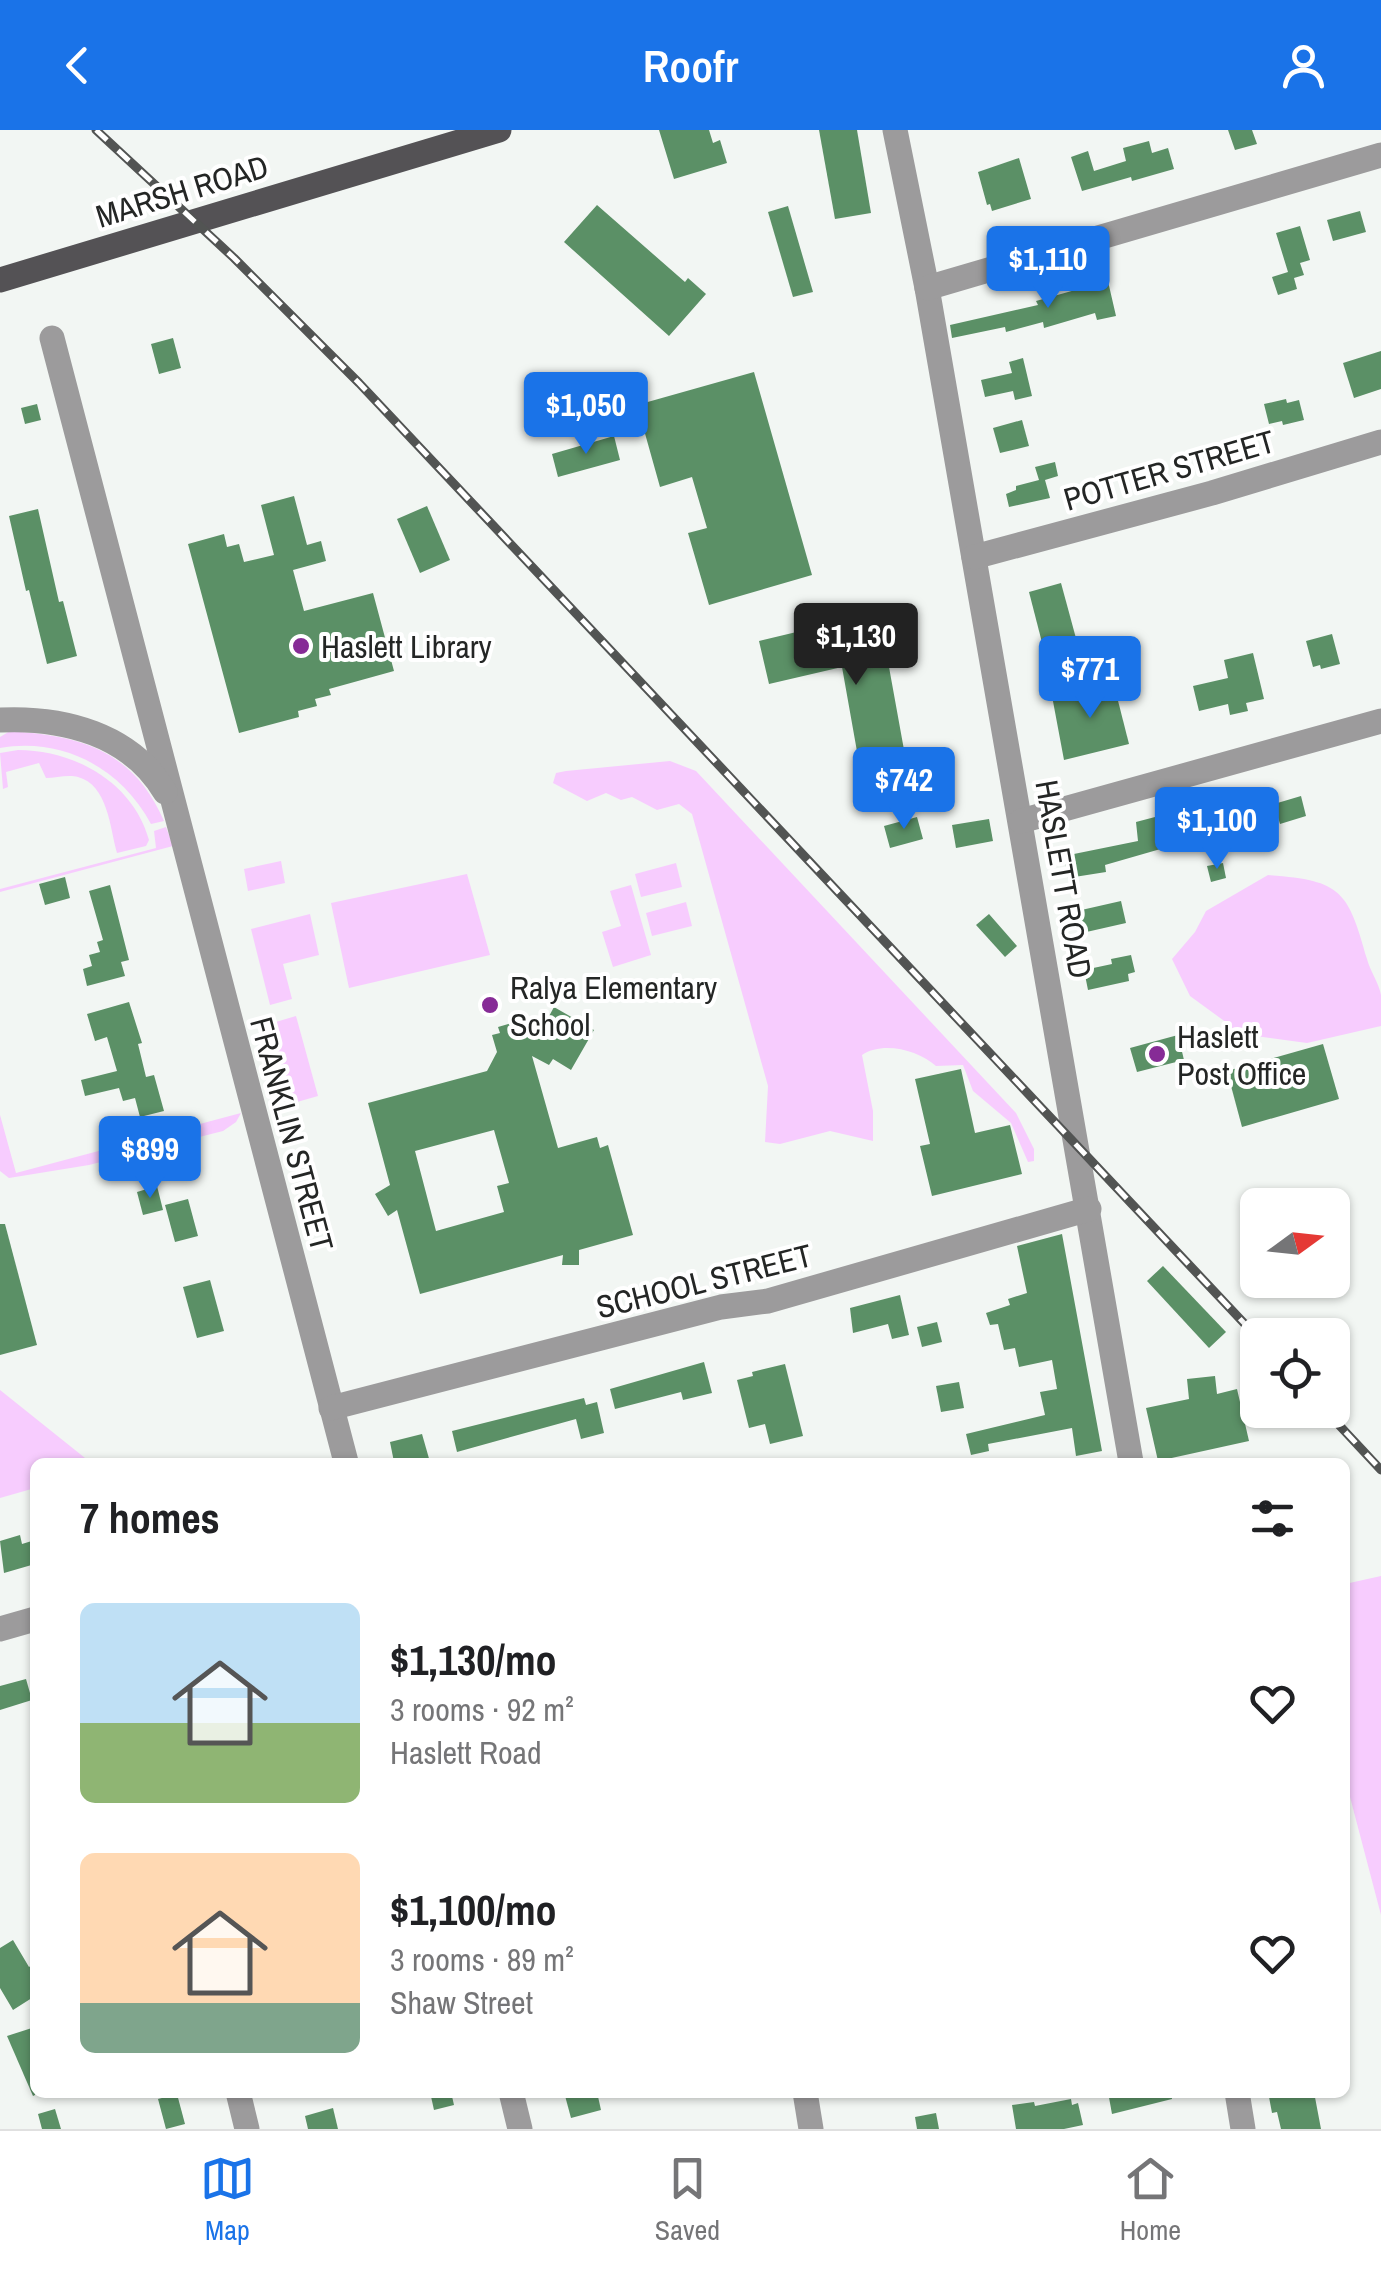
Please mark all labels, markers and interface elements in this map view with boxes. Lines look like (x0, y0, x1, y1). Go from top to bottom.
text: Roofr (643, 35, 738, 96)
icon: back (50, 38, 105, 93)
icon: person (1276, 38, 1331, 93)
street label: MARSH ROAD (91, 144, 273, 238)
pin: $1,110 (967, 226, 1129, 311)
text: $1,110 (1009, 237, 1087, 280)
pin: $1,050 (505, 372, 667, 457)
text: $1,050 (546, 383, 626, 426)
street label: POTTER STREET (1059, 419, 1279, 521)
pin: $1,130 (775, 603, 937, 688)
text: $1,130 (816, 614, 896, 657)
place label: Haslett Library (321, 625, 492, 668)
marker: Haslett Library (290, 635, 312, 657)
pin: $771 (1031, 636, 1149, 721)
text: $771 (1061, 647, 1119, 690)
pin: $742 (845, 747, 963, 832)
text: $742 (875, 758, 933, 801)
street label: HASLETT ROAD (1025, 776, 1103, 982)
pin: $1,100 (1136, 787, 1298, 872)
text: $1,100 (1177, 798, 1257, 841)
place label: Ralya Elementary School (510, 966, 717, 1046)
marker: Ralya Elementary School (479, 994, 501, 1016)
street label: FRANKLIN STREET (240, 1012, 344, 1256)
place label: Haslett Post Office (1177, 1015, 1306, 1095)
marker: Haslett Post Office (1146, 1043, 1168, 1065)
pin: $899 (91, 1116, 209, 1201)
text: $899 (121, 1127, 179, 1170)
north arrow (1240, 1188, 1350, 1298)
map controls (1240, 1188, 1350, 1428)
street label: SCHOOL STREET (592, 1233, 816, 1329)
button: locate (1240, 1318, 1350, 1428)
text: 7 homes (80, 1490, 220, 1546)
icon: filters (1245, 1491, 1300, 1546)
text: $1,130/mo (390, 1632, 557, 1688)
icon: home (160, 1643, 280, 1763)
icon: heart (1245, 1676, 1300, 1731)
text: 3 rooms · 92 m² (390, 1688, 574, 1731)
text: Haslett Road (390, 1731, 542, 1774)
text: $1,100/mo (390, 1882, 557, 1938)
icon: home (160, 1893, 280, 2013)
icon: heart (1245, 1926, 1300, 1981)
text: 3 rooms · 89 m² (390, 1938, 574, 1981)
text: Shaw Street (390, 1981, 533, 2024)
tab: Map (200, 2151, 255, 2249)
tab: Saved (655, 2151, 720, 2249)
tab: Home (1120, 2151, 1181, 2249)

